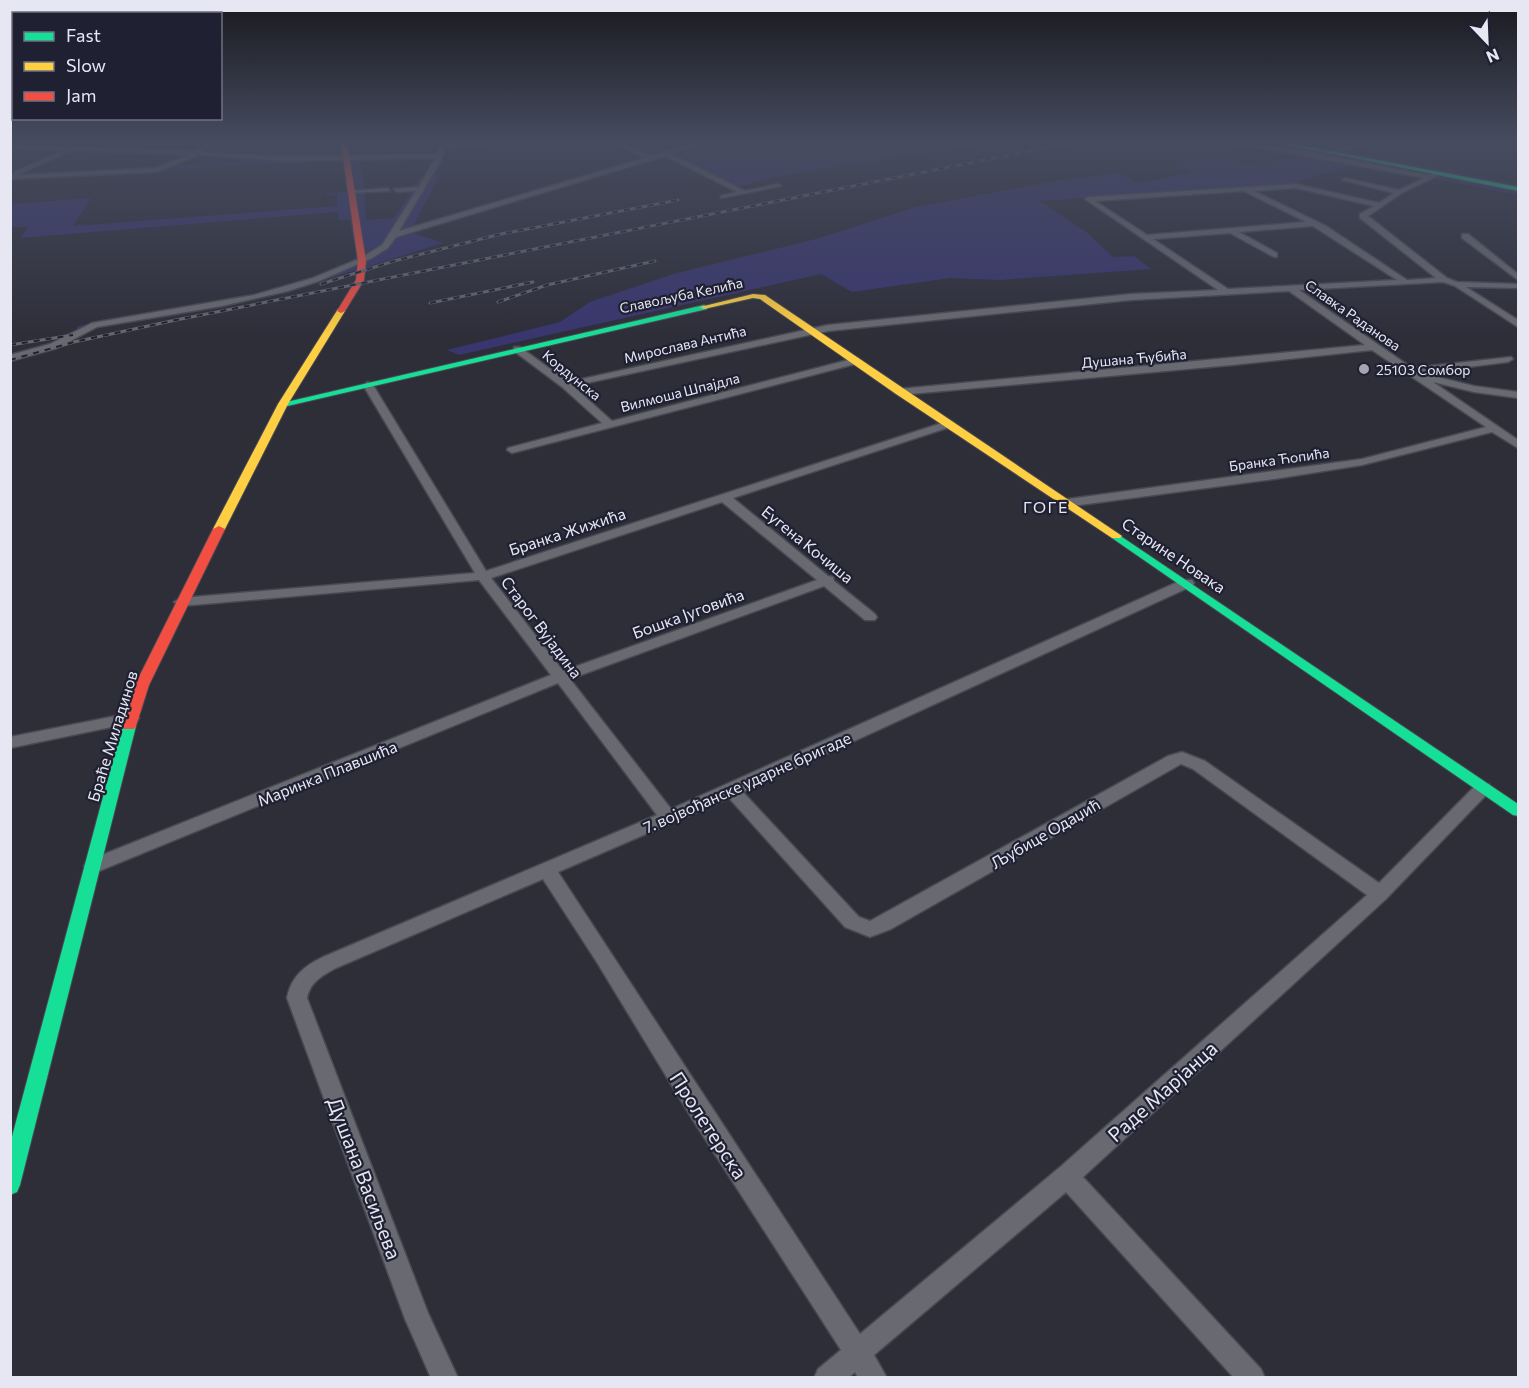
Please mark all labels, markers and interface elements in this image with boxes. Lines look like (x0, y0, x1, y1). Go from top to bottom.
legend (12, 12, 222, 120)
north arrow (1457, 12, 1517, 72)
text: Fast (66, 24, 101, 46)
text: N (1484, 45, 1502, 67)
text: Slow (66, 54, 106, 76)
text: Jam (66, 84, 96, 106)
street label: Славољуба Келића (618, 274, 744, 316)
street label: Славка Раданова (1302, 276, 1404, 354)
street label: Мирослава Антића (622, 322, 748, 366)
street label: Душана Ћубића (1081, 345, 1187, 371)
street label: Кордунска (539, 346, 605, 404)
place label: 25103 Сомбор (1376, 361, 1470, 378)
marker: 25103 Сомбор (1357, 362, 1371, 376)
street label: Вилмоша Шпајдла (619, 369, 741, 415)
street label: Бранка Ћопића (1228, 444, 1330, 474)
district label: ГОГЕ (1023, 497, 1069, 516)
street label: Еугена Кочиша (758, 501, 858, 587)
street label: Бранка Жижића (506, 503, 628, 559)
street label: Старине Новака (1119, 513, 1229, 597)
street label: Старог Вујадина (498, 572, 586, 682)
street label: Бошка Југовића (630, 584, 746, 642)
street label: Браће Миладинов (83, 668, 141, 804)
street label: 7. војвођанске ударне бригаде (640, 728, 854, 836)
street label: Маринка Плавшића (254, 736, 400, 810)
street label: Љубице Одаџић (987, 794, 1103, 872)
street label: Раде Марјанца (1102, 1036, 1222, 1146)
street label: Пролетерска (665, 1067, 753, 1183)
street label: Душана Васиљева (323, 1094, 407, 1262)

